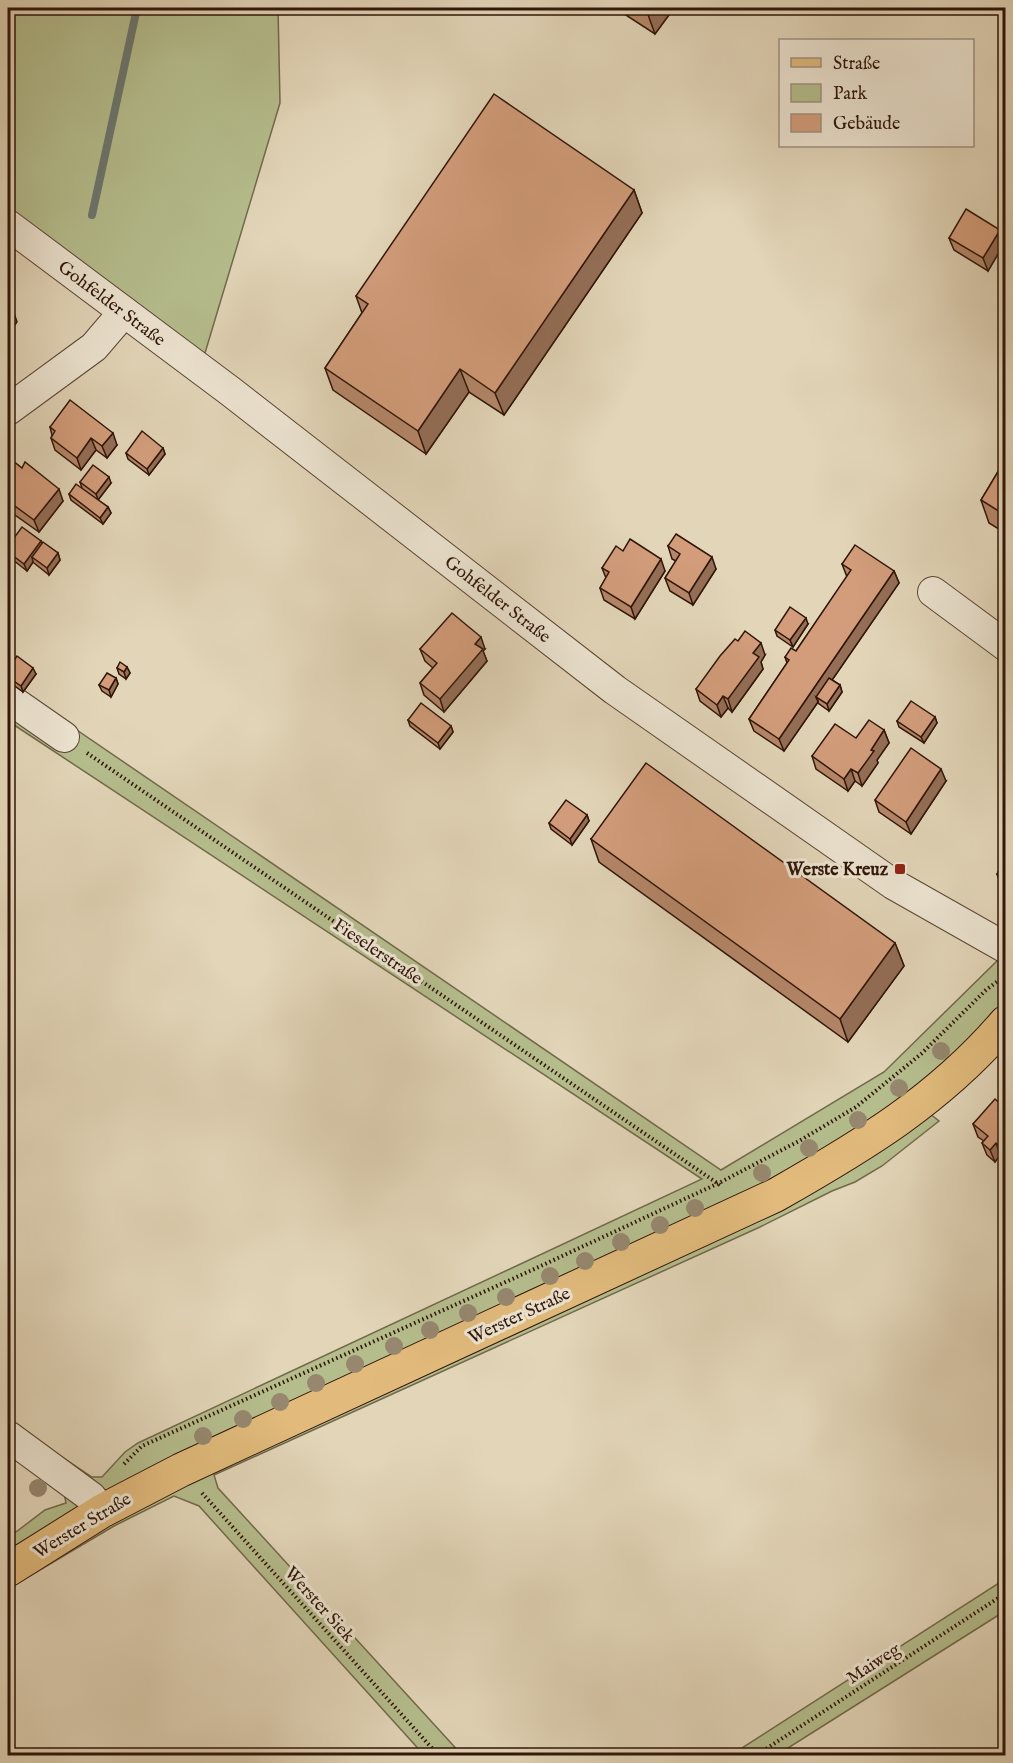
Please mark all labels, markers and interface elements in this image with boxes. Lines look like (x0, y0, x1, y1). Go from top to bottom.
legend (779, 39, 974, 147)
text: Straße (833, 53, 880, 76)
text: Park (833, 83, 868, 106)
text: Gebäude (833, 113, 900, 136)
street label: Gohfelder Straße (53, 256, 169, 352)
street label: Gohfelder Straße (439, 551, 555, 649)
place label: Werste Kreuz (786, 859, 889, 882)
marker: Werste Kreuz (893, 862, 907, 876)
street label: Fieselerstraße (328, 914, 426, 991)
street label: Werster Straße (465, 1283, 574, 1350)
street label: Werster Straße (30, 1488, 136, 1564)
street label: Werster Siek (279, 1562, 359, 1648)
street label: Maiweg (843, 1638, 905, 1690)

